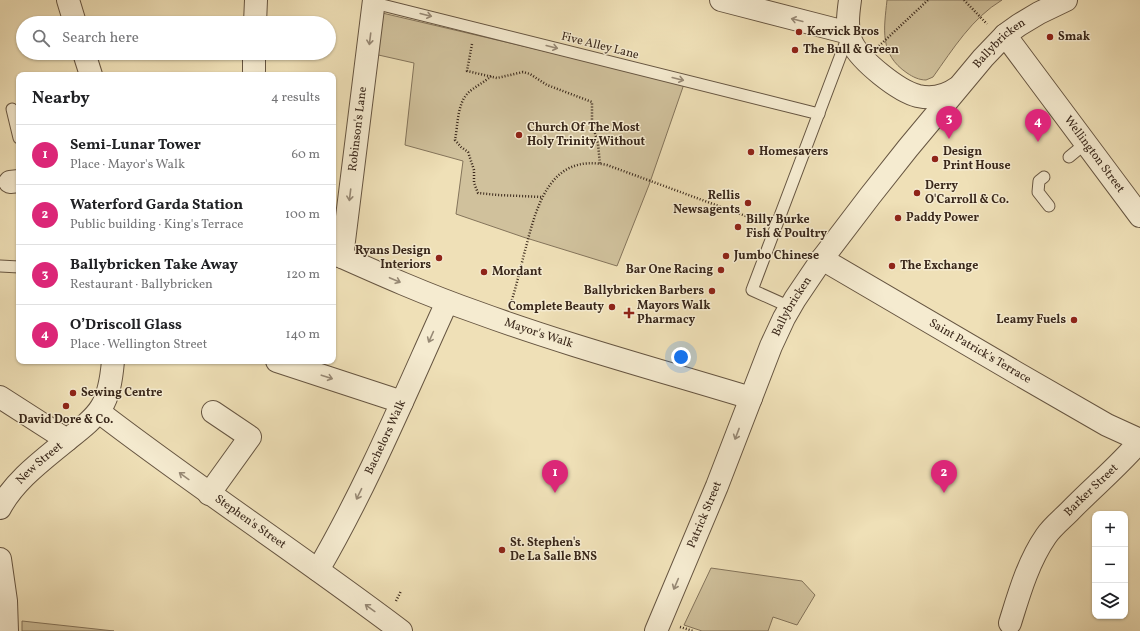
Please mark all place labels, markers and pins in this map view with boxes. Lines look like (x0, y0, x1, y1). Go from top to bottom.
place label: Kervick Bros (807, 24, 880, 40)
marker: Kervick Bros (794, 27, 804, 37)
place label: Smak (1058, 29, 1091, 45)
marker: Smak (1045, 32, 1055, 42)
place label: The Bull & Green (803, 42, 899, 58)
marker: The Bull & Green (790, 45, 800, 55)
pin: 3 (936, 106, 962, 139)
pin: 4 (1025, 109, 1051, 142)
place label: Church Of The Most Holy Trinity Without (527, 120, 646, 150)
marker: Church Of The Most Holy Trinity Without (514, 130, 524, 140)
place label: Homesavers (759, 144, 829, 160)
place label: Design Print House (943, 144, 1011, 174)
marker: Homesavers (746, 147, 756, 157)
marker: Design Print House (930, 154, 940, 164)
place label: Derry O'Carroll & Co. (925, 178, 1009, 208)
place label: Rellis Newsagents (673, 188, 740, 218)
marker: Derry O'Carroll & Co. (912, 188, 922, 198)
marker: Rellis Newsagents (743, 198, 753, 208)
place label: Paddy Power (906, 210, 979, 226)
place label: Billy Burke Fish & Poultry (746, 212, 827, 242)
marker: Paddy Power (893, 213, 903, 223)
marker: Billy Burke Fish & Poultry (733, 222, 743, 232)
place label: Ryans Design Interiors (355, 243, 431, 273)
place label: Jumbo Chinese (733, 248, 819, 264)
marker: Jumbo Chinese (721, 251, 731, 261)
marker: Ryans Design Interiors (434, 253, 444, 263)
place label: The Exchange (900, 258, 978, 274)
marker: The Exchange (887, 261, 897, 271)
place label: Bar One Racing (626, 262, 713, 278)
place label: Mordant (492, 264, 543, 280)
marker: Bar One Racing (716, 265, 726, 275)
marker: Mordant (479, 267, 489, 277)
place label: Ballybricken Barbers (584, 283, 704, 299)
marker: Ballybricken Barbers (707, 286, 717, 296)
place label: Mayors Walk Pharmacy (637, 298, 711, 328)
place label: Complete Beauty (508, 299, 604, 315)
marker: Complete Beauty (607, 302, 617, 312)
marker: Mayors Walk Pharmacy (624, 308, 634, 318)
place label: Leamy Fuels (996, 312, 1066, 328)
marker: Leamy Fuels (1069, 315, 1079, 325)
place label: Sewing Centre (81, 385, 162, 401)
marker: Sewing Centre (68, 388, 78, 398)
marker: David Dore & Co. (61, 401, 71, 411)
place label: David Dore & Co. (19, 412, 113, 428)
pin: 1 (542, 460, 568, 493)
pin: 2 (931, 460, 957, 493)
place label: St. Stephen's De La Salle BNS (510, 535, 597, 565)
marker: St. Stephen's De La Salle BNS (497, 545, 507, 555)

